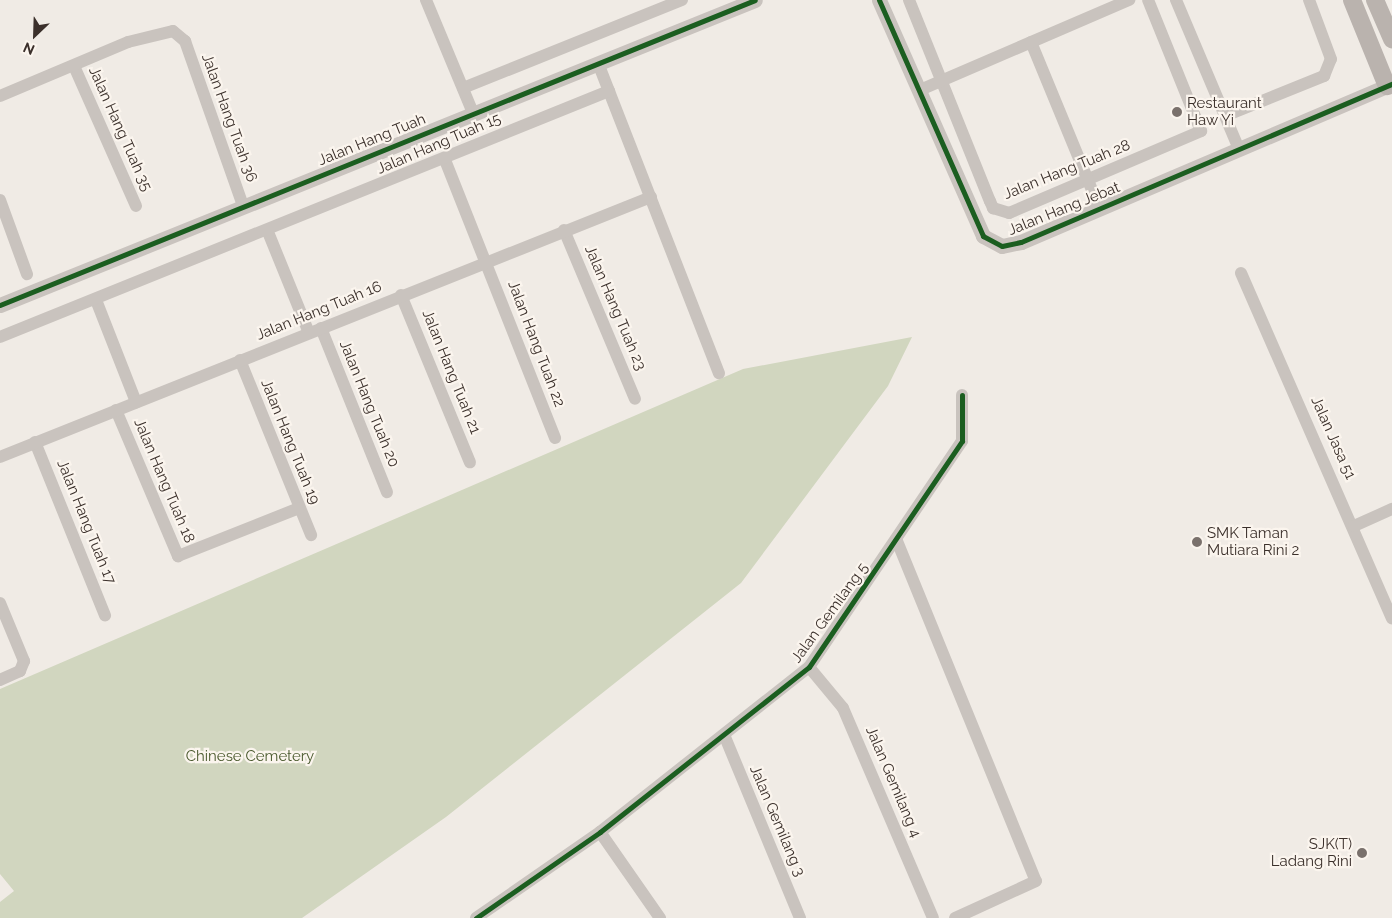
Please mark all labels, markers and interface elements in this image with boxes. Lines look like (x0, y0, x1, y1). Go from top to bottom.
north arrow (10, 10, 60, 60)
text: N (21, 39, 37, 58)
street label: Jalan Hang Tuah 36 (197, 51, 261, 185)
street label: Jalan Hang Tuah 35 (84, 64, 156, 194)
place label: Restaurant Haw Yi (1187, 94, 1262, 129)
marker: Restaurant Haw Yi (1171, 106, 1183, 118)
street label: Jalan Hang Tuah (315, 110, 429, 170)
street label: Jalan Hang Tuah 15 (374, 110, 504, 178)
street label: Jalan Hang Tuah 28 (1001, 136, 1133, 204)
street label: Jalan Hang Jebat (1005, 178, 1123, 240)
street label: Jalan Hang Tuah 23 (580, 243, 650, 373)
street label: Jalan Hang Tuah 16 (253, 278, 385, 344)
street label: Jalan Hang Tuah 22 (504, 278, 568, 410)
street label: Jalan Hang Tuah 21 (418, 307, 484, 437)
street label: Jalan Hang Tuah 20 (335, 338, 403, 470)
street label: Jalan Hang Tuah 19 (257, 377, 323, 507)
street label: Jalan Jasa 51 (1307, 394, 1359, 482)
street label: Jalan Hang Tuah 18 (130, 416, 198, 546)
street label: Jalan Hang Tuah 17 (53, 457, 119, 587)
place label: SMK Taman Mutiara Rini 2 (1207, 524, 1299, 559)
marker: SMK Taman Mutiara Rini 2 (1191, 536, 1203, 548)
street label: Jalan Gemilang 5 (788, 560, 872, 666)
street label: Jalan Gemilang 4 (861, 724, 925, 840)
park label: Chinese Cemetery (186, 748, 314, 766)
street label: Jalan Gemilang 3 (746, 763, 808, 879)
place label: SJK(T) Ladang Rini (1271, 835, 1352, 870)
marker: SJK(T) Ladang Rini (1356, 847, 1368, 859)

